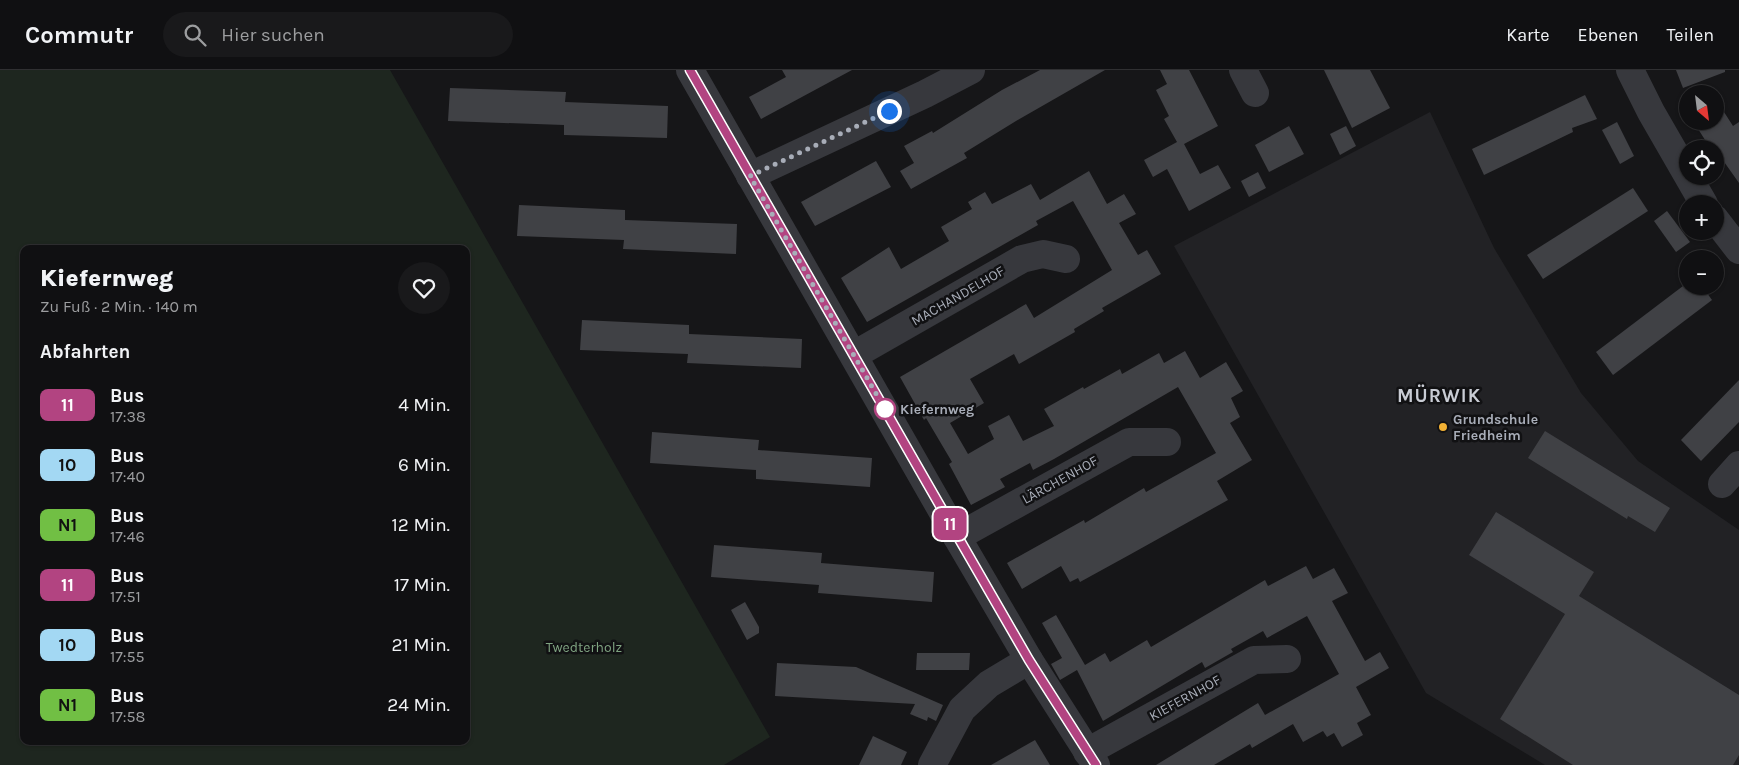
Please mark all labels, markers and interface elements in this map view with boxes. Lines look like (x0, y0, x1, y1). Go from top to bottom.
search box (163, 12, 513, 57)
text: Commutr (25, 21, 133, 49)
icon: search (181, 21, 209, 49)
text: Hier suchen (221, 24, 325, 46)
text: Karte (1506, 24, 1550, 46)
text: Ebenen (1578, 24, 1639, 46)
text: Teilen (1667, 24, 1714, 46)
north arrow (1679, 85, 1724, 130)
map controls (1679, 85, 1724, 295)
your location (877, 99, 902, 124)
button: locate (1679, 140, 1724, 185)
button: + (1679, 195, 1724, 240)
button: − (1679, 250, 1724, 295)
button: heart (398, 262, 450, 314)
street label: MACHANDELHOF (908, 262, 1008, 330)
text: Kiefernweg (40, 264, 173, 292)
text: Zu Fuß · 2 Min. · 140 m (40, 297, 198, 316)
text: Abfahrten (40, 341, 130, 363)
district label: MÜRWIK (1397, 384, 1481, 407)
text: Bus (110, 385, 144, 407)
text: 11 (61, 394, 74, 416)
text: 4 Min. (398, 394, 450, 416)
marker: Kiefernweg (874, 398, 896, 420)
place label: Kiefernweg (900, 401, 974, 418)
text: 17:38 (110, 407, 146, 426)
place label: Grundschule Friedheim (1453, 411, 1538, 444)
marker: Grundschule Friedheim (1437, 421, 1449, 433)
text: Bus (110, 445, 144, 467)
street label: LÄRCHENHOF (1019, 452, 1101, 508)
text: 10 (59, 454, 76, 476)
text: 6 Min. (398, 454, 450, 476)
text: 17:40 (110, 467, 145, 486)
text: Bus (110, 505, 144, 527)
line badge: 11 (928, 508, 972, 540)
text: 11 (944, 513, 956, 535)
text: N1 (58, 514, 77, 536)
text: 12 Min. (392, 514, 450, 536)
text: 17:46 (110, 527, 145, 546)
text: Bus (110, 565, 144, 587)
text: 11 (61, 574, 74, 596)
text: 17 Min. (394, 574, 450, 596)
text: 17:51 (110, 587, 141, 606)
text: Bus (110, 625, 144, 647)
text: 10 (59, 634, 76, 656)
text: 21 Min. (392, 634, 450, 656)
park label: Twedterholz (546, 639, 622, 656)
text: 17:55 (110, 647, 145, 666)
street label: KIEFERNHOF (1146, 671, 1224, 725)
text: Bus (110, 685, 144, 707)
text: N1 (58, 694, 77, 716)
text: 24 Min. (387, 694, 450, 716)
text: 17:58 (110, 707, 145, 726)

